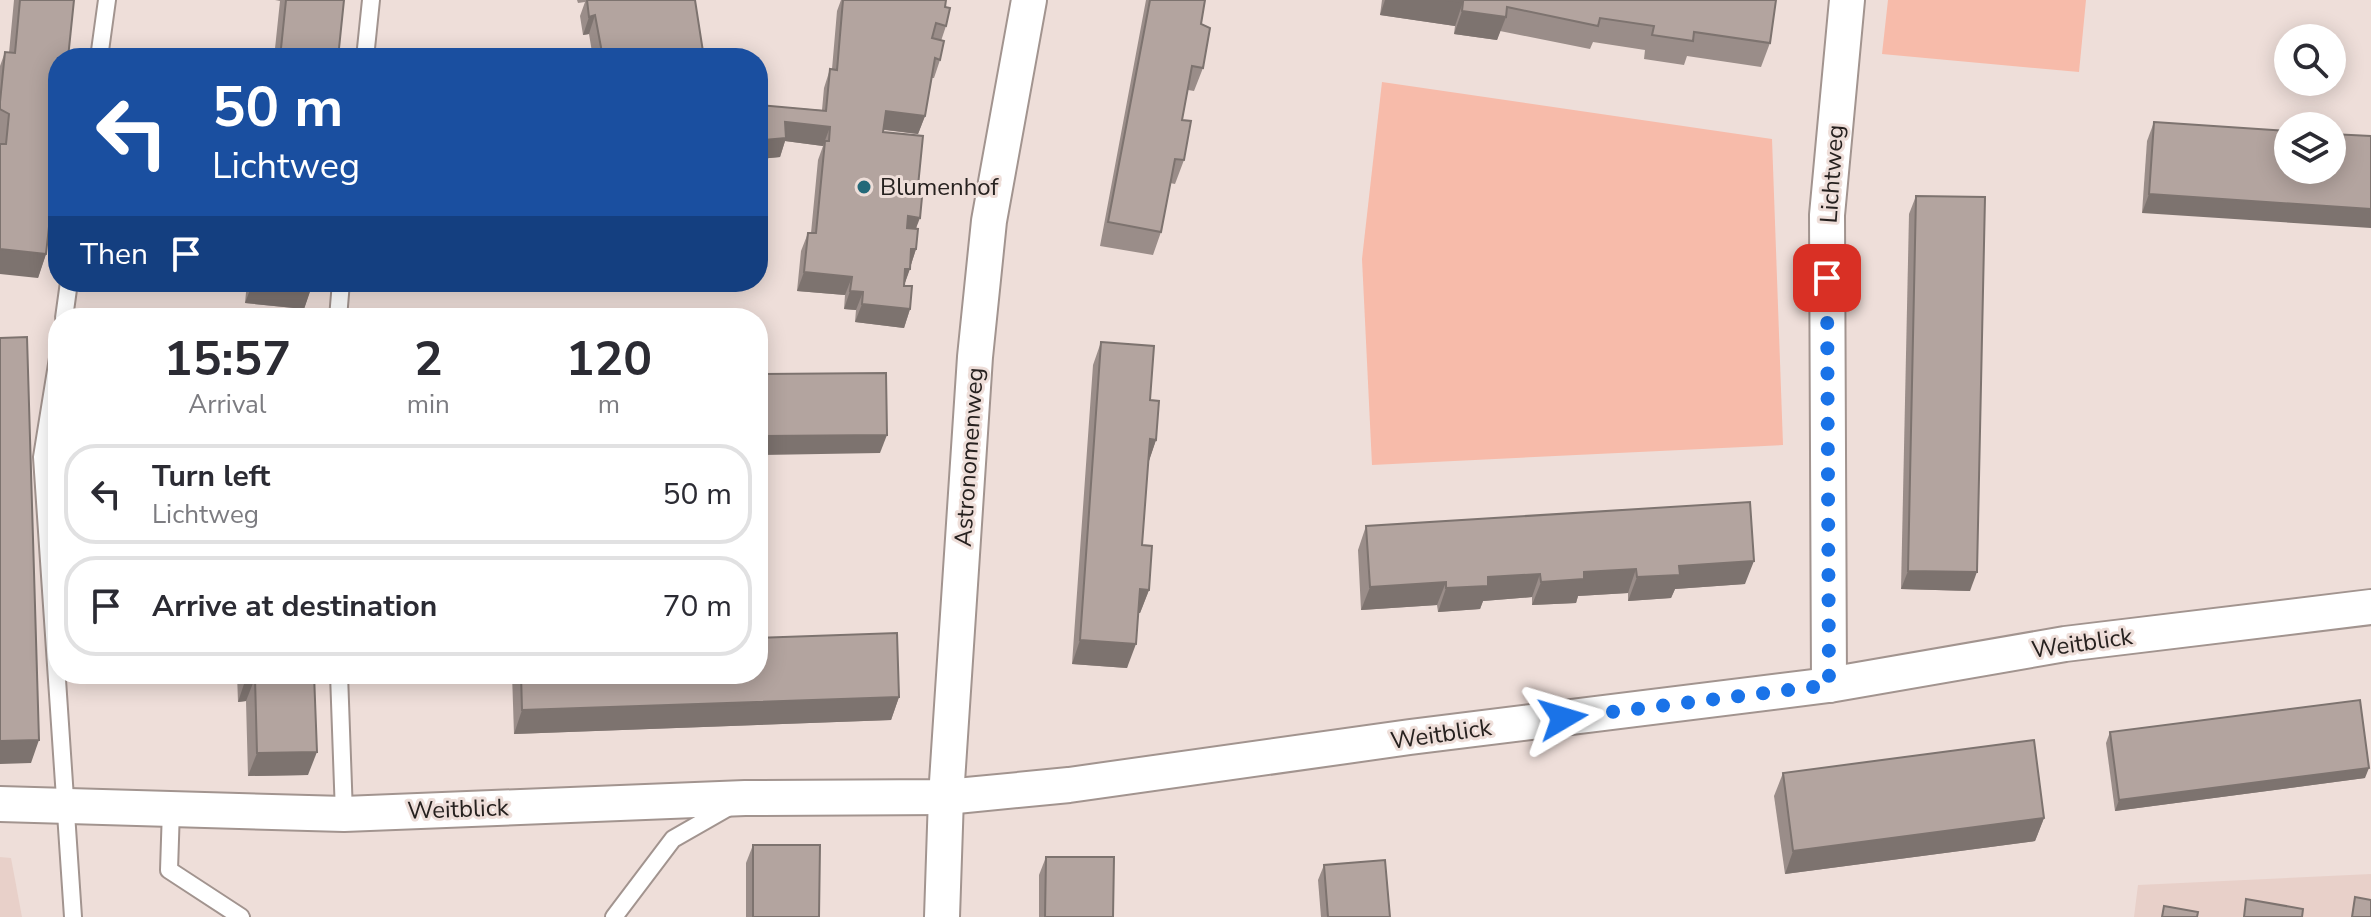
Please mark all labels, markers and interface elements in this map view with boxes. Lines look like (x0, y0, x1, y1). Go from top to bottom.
map controls (2274, 24, 2346, 184)
button: search (2274, 24, 2346, 96)
text: 50 m (212, 69, 343, 146)
icon: left (80, 80, 184, 184)
button: layers (2274, 112, 2346, 184)
street label: Lichtweg (1813, 124, 1851, 224)
text: Lichtweg (212, 142, 360, 191)
place label: Blumenhof (880, 171, 1000, 203)
marker: Blumenhof (855, 178, 873, 196)
icon: arrive (164, 232, 208, 276)
text: Then (80, 234, 148, 275)
pin (1793, 244, 1861, 312)
icon: arrive (1805, 256, 1849, 300)
text: 15:57 (164, 326, 291, 392)
text: 2 (414, 326, 443, 392)
text: 120 (566, 326, 652, 392)
street label: Astronomenweg (947, 366, 991, 548)
text: Arrival (188, 387, 267, 422)
text: min (407, 387, 450, 422)
text: m (598, 387, 620, 422)
text: Turn left (152, 456, 270, 497)
icon: left (84, 472, 128, 516)
text: 50 m (663, 474, 732, 515)
text: Lichtweg (152, 497, 259, 532)
icon: arrive (84, 584, 128, 628)
text: Arrive at destination (152, 586, 437, 627)
text: 70 m (663, 586, 732, 627)
street label: Weitblick (2030, 620, 2135, 666)
position arrow (1521, 676, 1605, 760)
street label: Weitblick (1389, 711, 1494, 757)
street label: Weitblick (407, 791, 510, 827)

